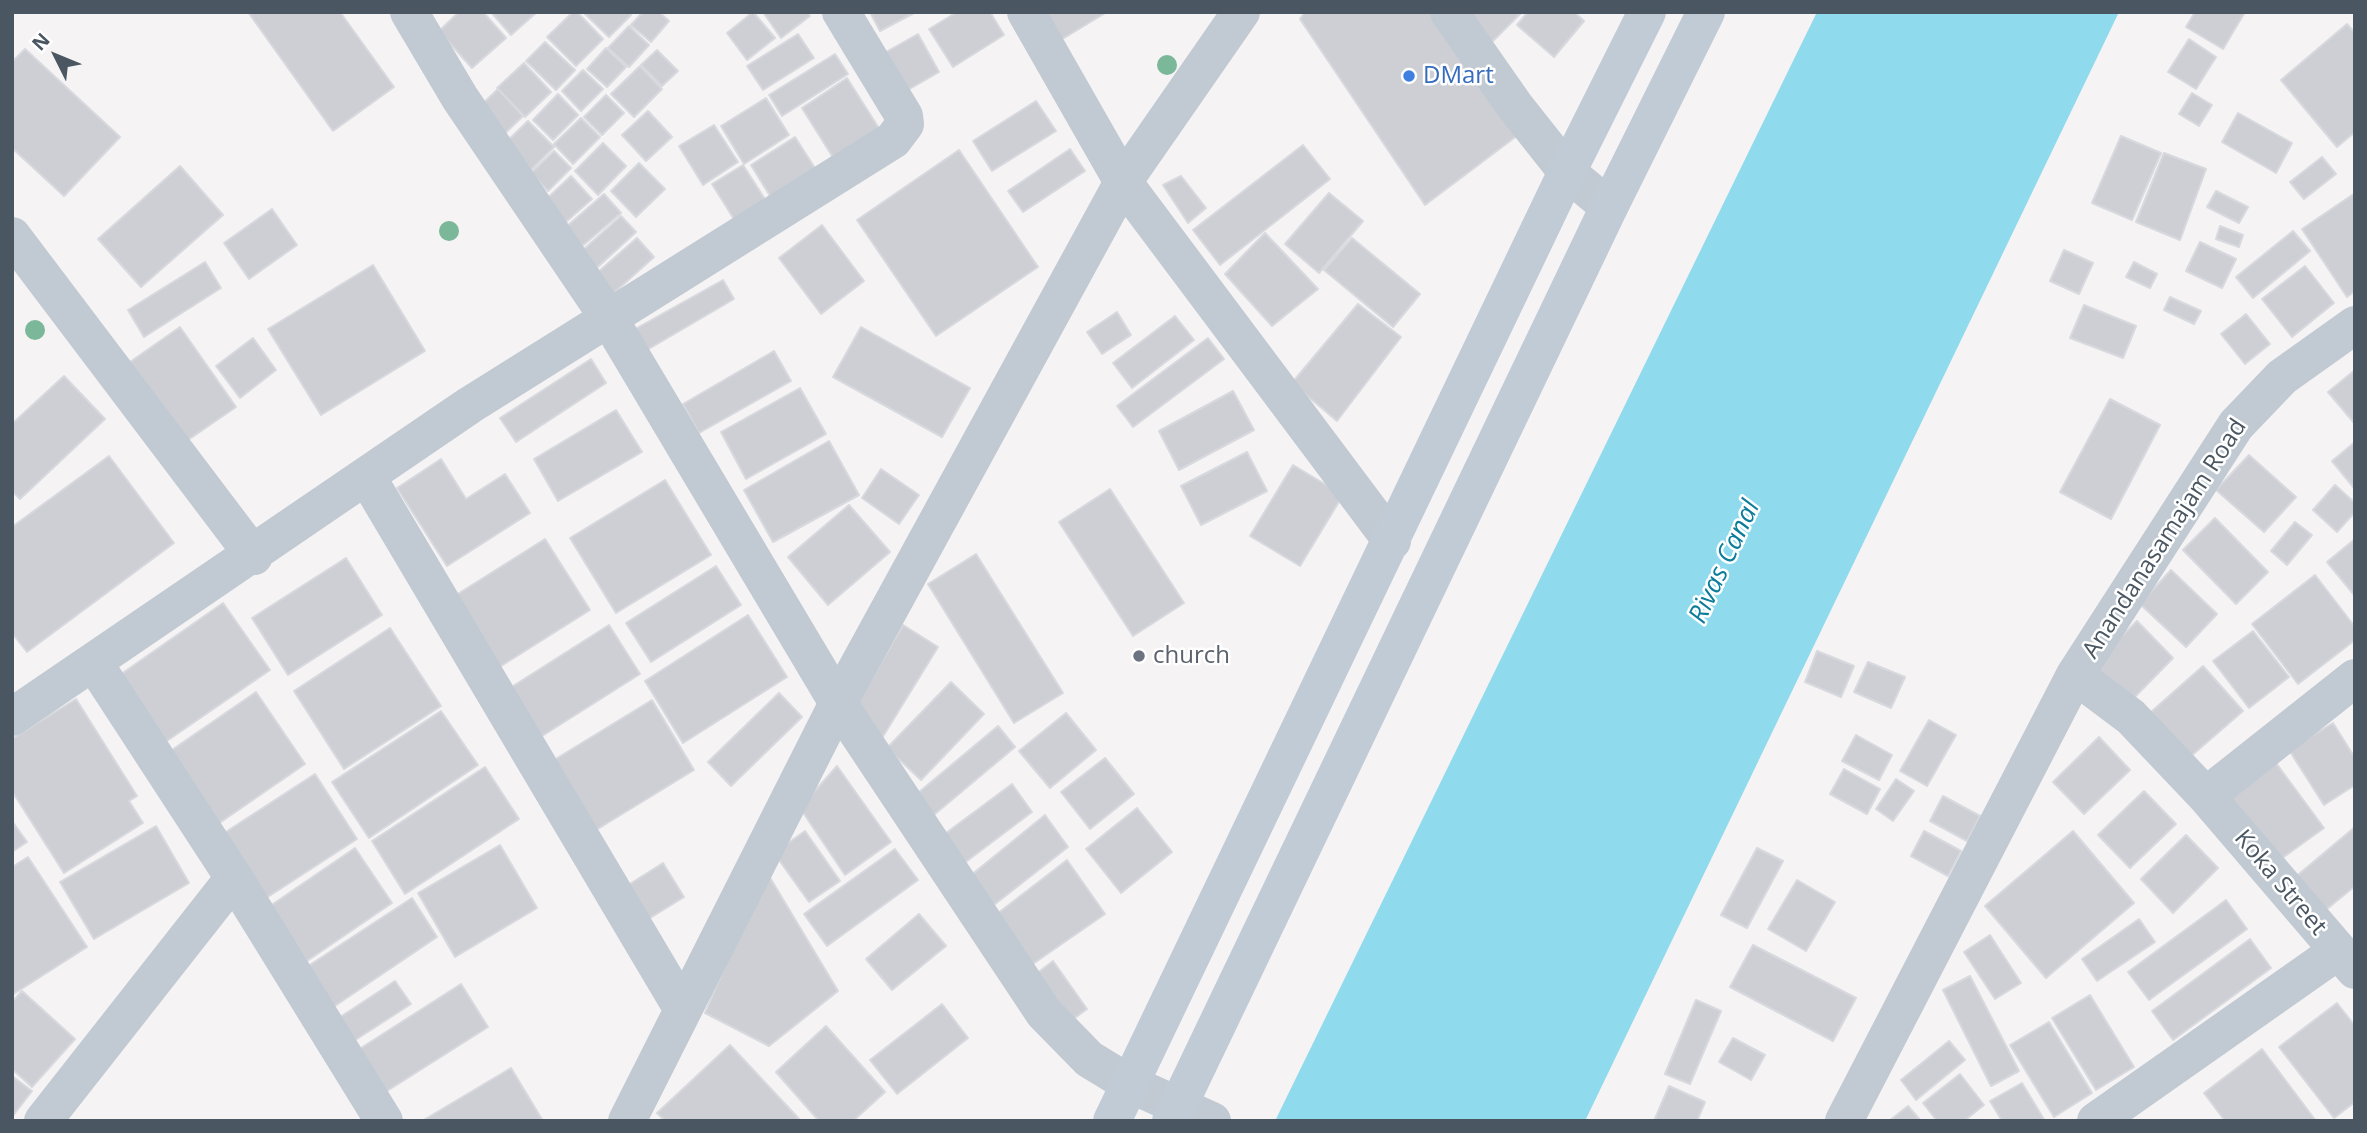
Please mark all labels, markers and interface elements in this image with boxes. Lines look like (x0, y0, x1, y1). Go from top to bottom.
north arrow (21, 21, 91, 91)
text: N (26, 27, 55, 56)
place label: DMart (1423, 62, 1494, 90)
marker: DMart (1401, 68, 1417, 84)
street label: Anandanasamajam Road (2077, 414, 2253, 664)
water label: Rivas Canal (1683, 495, 1767, 629)
place label: church (1153, 642, 1230, 670)
marker: church (1131, 648, 1147, 664)
street label: Koka Street (2228, 825, 2332, 941)

